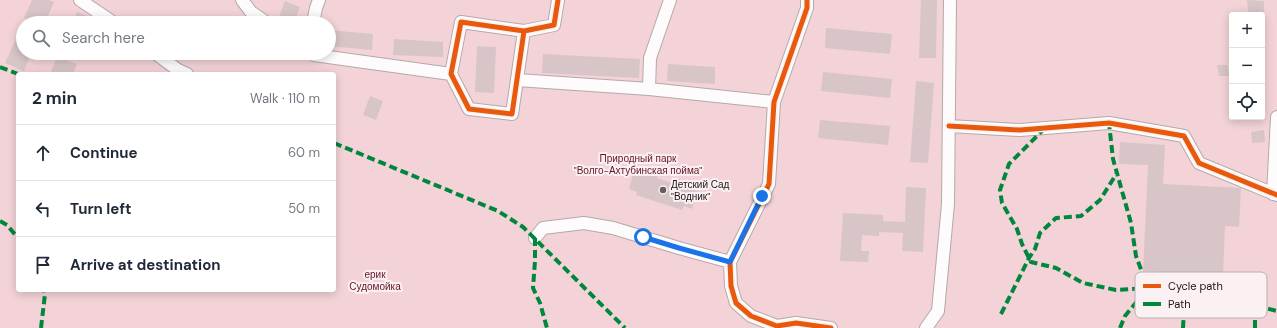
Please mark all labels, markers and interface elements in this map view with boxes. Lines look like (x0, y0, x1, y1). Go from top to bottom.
map controls (1229, 12, 1265, 120)
button: + (1229, 12, 1265, 48)
search box (16, 16, 336, 60)
icon: search (30, 27, 52, 49)
text: Search here (62, 28, 145, 48)
button: − (1229, 48, 1265, 84)
button: locate (1229, 84, 1265, 120)
text: 2 min (32, 87, 77, 109)
text: Walk · 110 m (250, 90, 320, 107)
icon: ahead (32, 142, 54, 164)
text: Continue (70, 143, 138, 163)
text: 60 m (288, 144, 320, 161)
park label: Природный парк "Волго-Ахтубинская пойма" (574, 152, 702, 177)
place label: Детский Сад "Водник" (671, 178, 730, 203)
marker: Детский Сад "Водник" (658, 185, 668, 195)
route end (753, 187, 771, 205)
icon: left (32, 198, 54, 220)
text: Turn left (70, 199, 131, 219)
text: 50 m (288, 200, 320, 217)
route start (634, 228, 652, 246)
icon: arrive (32, 254, 54, 276)
text: Arrive at destination (70, 255, 221, 275)
park label: ерик Судомойка (349, 268, 401, 293)
legend (1135, 272, 1267, 318)
text: Cycle path (1168, 279, 1223, 293)
text: Path (1168, 297, 1191, 311)

